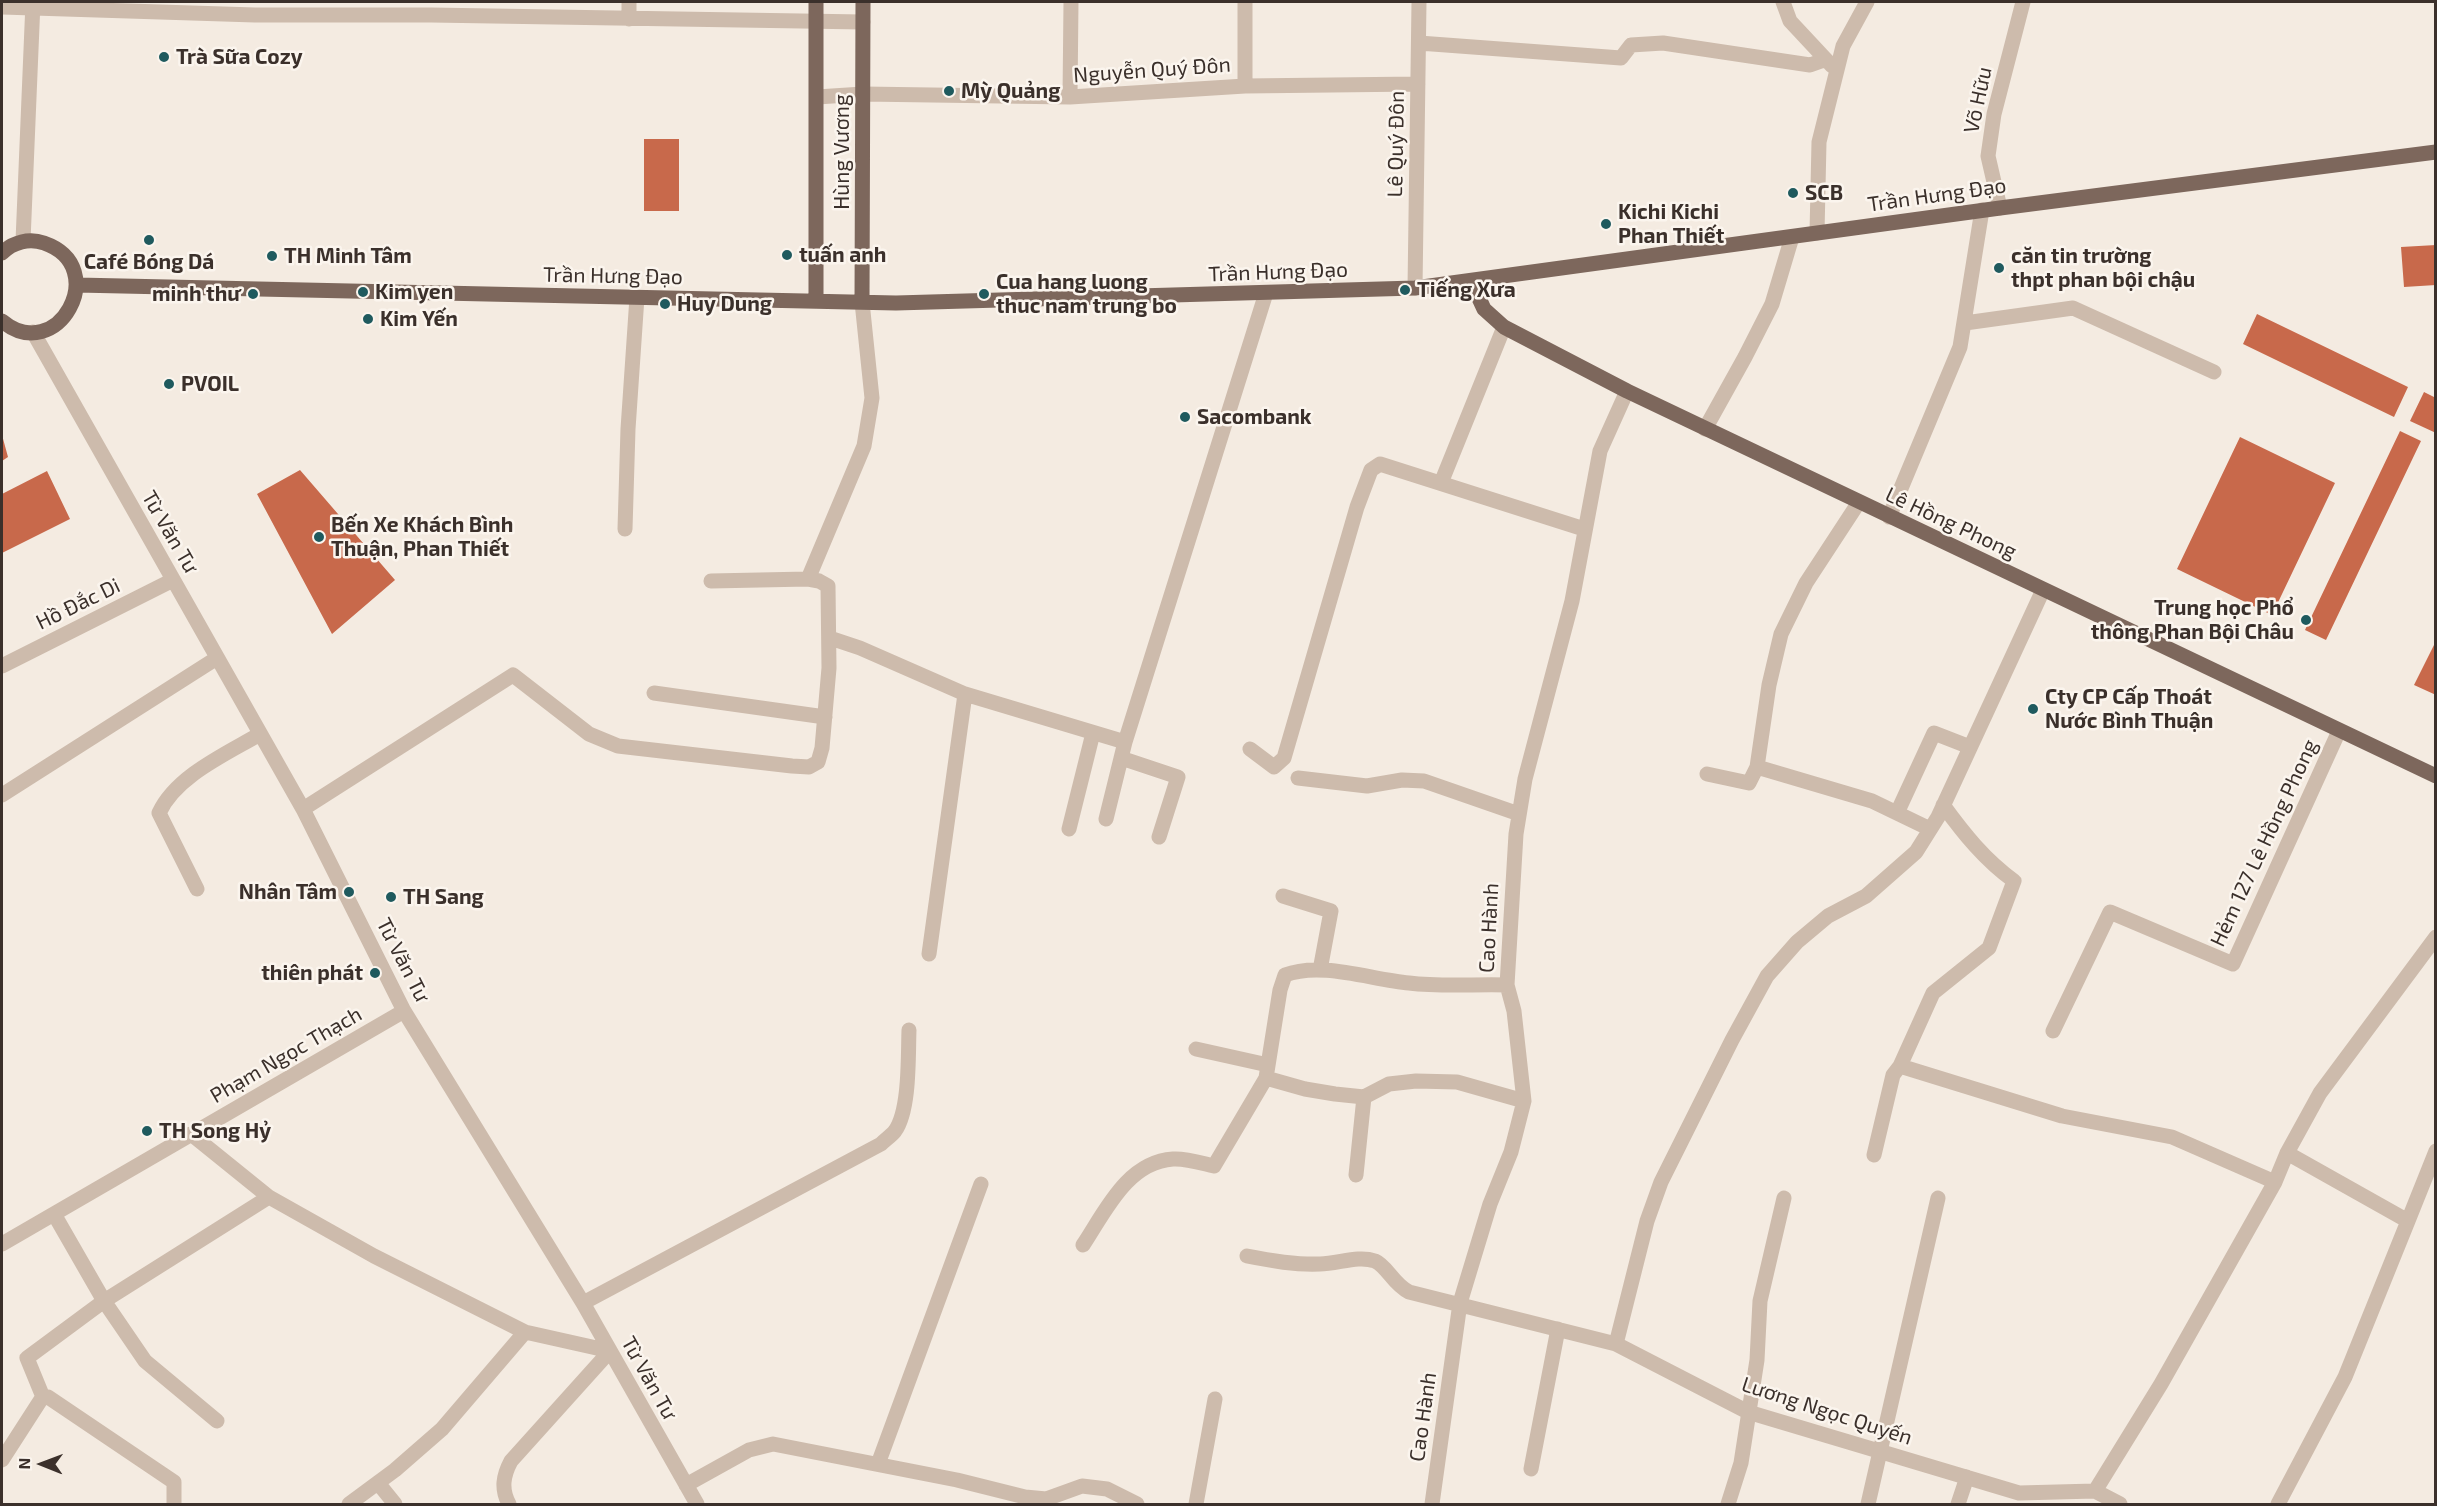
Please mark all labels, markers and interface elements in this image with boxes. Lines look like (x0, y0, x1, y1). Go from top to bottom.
place label: Trà Sữa Cozy (176, 44, 303, 70)
marker: Trà Sữa Cozy (157, 50, 171, 64)
street label: Nguyễn Quý Đôn (1073, 52, 1231, 88)
street label: Võ Hữu (1959, 65, 1997, 135)
place label: Mỳ Quảng (961, 78, 1060, 104)
marker: Mỳ Quảng (942, 84, 956, 98)
street label: Lê Quý Đôn (1382, 90, 1410, 198)
street label: Hùng Vương (829, 94, 855, 210)
street label: Trần Hưng Đạo (1866, 173, 2008, 217)
place label: SCB (1805, 180, 1843, 206)
marker: SCB (1786, 186, 1800, 200)
place label: Kichi Kichi Phan Thiết (1618, 199, 1724, 249)
marker: Kichi Kichi Phan Thiết (1599, 217, 1613, 231)
marker: Café Bóng Dá (142, 233, 156, 247)
place label: tuấn anh (799, 242, 886, 268)
place label: TH Minh Tâm (284, 243, 412, 269)
place label: căn tin trường thpt phan bội chậu (2011, 243, 2195, 293)
marker: tuấn anh (780, 248, 794, 262)
place label: Café Bóng Dá (84, 249, 214, 275)
marker: TH Minh Tâm (265, 249, 279, 263)
street label: Trần Hưng Đạo (1208, 257, 1348, 287)
marker: căn tin trường thpt phan bội chậu (1992, 261, 2006, 275)
street label: Trần Hưng Đạo (543, 262, 683, 290)
place label: Cua hang luong thuc nam trung bo (996, 269, 1177, 319)
place label: Tiếng Xưa (1417, 277, 1516, 303)
place label: Kim yen (375, 279, 453, 305)
place label: minh thư (152, 281, 241, 307)
marker: Tiếng Xưa (1398, 283, 1412, 297)
marker: Kim yen (356, 285, 370, 299)
marker: minh thư (246, 287, 260, 301)
marker: Cua hang luong thuc nam trung bo (977, 287, 991, 301)
place label: Huy Dung (677, 291, 772, 317)
marker: Huy Dung (658, 297, 672, 311)
place label: Kim Yến (380, 306, 458, 332)
marker: Kim Yến (361, 312, 375, 326)
place label: PVOIL (181, 371, 239, 397)
marker: PVOIL (162, 377, 176, 391)
place label: Sacombank (1197, 404, 1312, 430)
marker: Sacombank (1178, 410, 1192, 424)
street label: Lê Hồng Phong (1881, 482, 2021, 564)
street label: Từ Văn Tư (136, 486, 204, 578)
place label: Bến Xe Khách Bình Thuận, Phan Thiết (331, 512, 513, 562)
marker: Bến Xe Khách Bình Thuận, Phan Thiết (312, 530, 326, 544)
street label: Hồ Đắc Di (32, 573, 124, 635)
place label: Trung học Phổ thông Phan Bội Châu (2091, 595, 2294, 645)
marker: Trung học Phổ thông Phan Bội Châu (2299, 613, 2313, 627)
place label: Cty CP Cấp Thoát Nước Bình Thuận (2045, 684, 2213, 734)
marker: Cty CP Cấp Thoát Nước Bình Thuận (2026, 702, 2040, 716)
street label: Hẻm 127 Lê Hồng Phong (2205, 735, 2323, 951)
place label: Nhân Tâm (239, 879, 337, 905)
street label: Cao Hành (1474, 882, 1504, 974)
place label: TH Sang (403, 884, 484, 910)
marker: Nhân Tâm (342, 885, 356, 899)
marker: TH Sang (384, 890, 398, 904)
street label: Từ Văn Tư (371, 914, 435, 1006)
place label: thiên phát (261, 960, 363, 986)
marker: thiên phát (368, 966, 382, 980)
street label: Phạm Ngọc Thạch (206, 1001, 366, 1109)
place label: TH Song Hỷ (159, 1118, 271, 1144)
marker: TH Song Hỷ (140, 1124, 154, 1138)
street label: Từ Văn Tư (616, 1332, 682, 1424)
street label: Cao Hành (1404, 1371, 1442, 1463)
street label: Lương Ngọc Quyến (1739, 1372, 1915, 1450)
north arrow (12, 1434, 72, 1494)
text: N (14, 1458, 33, 1470)

